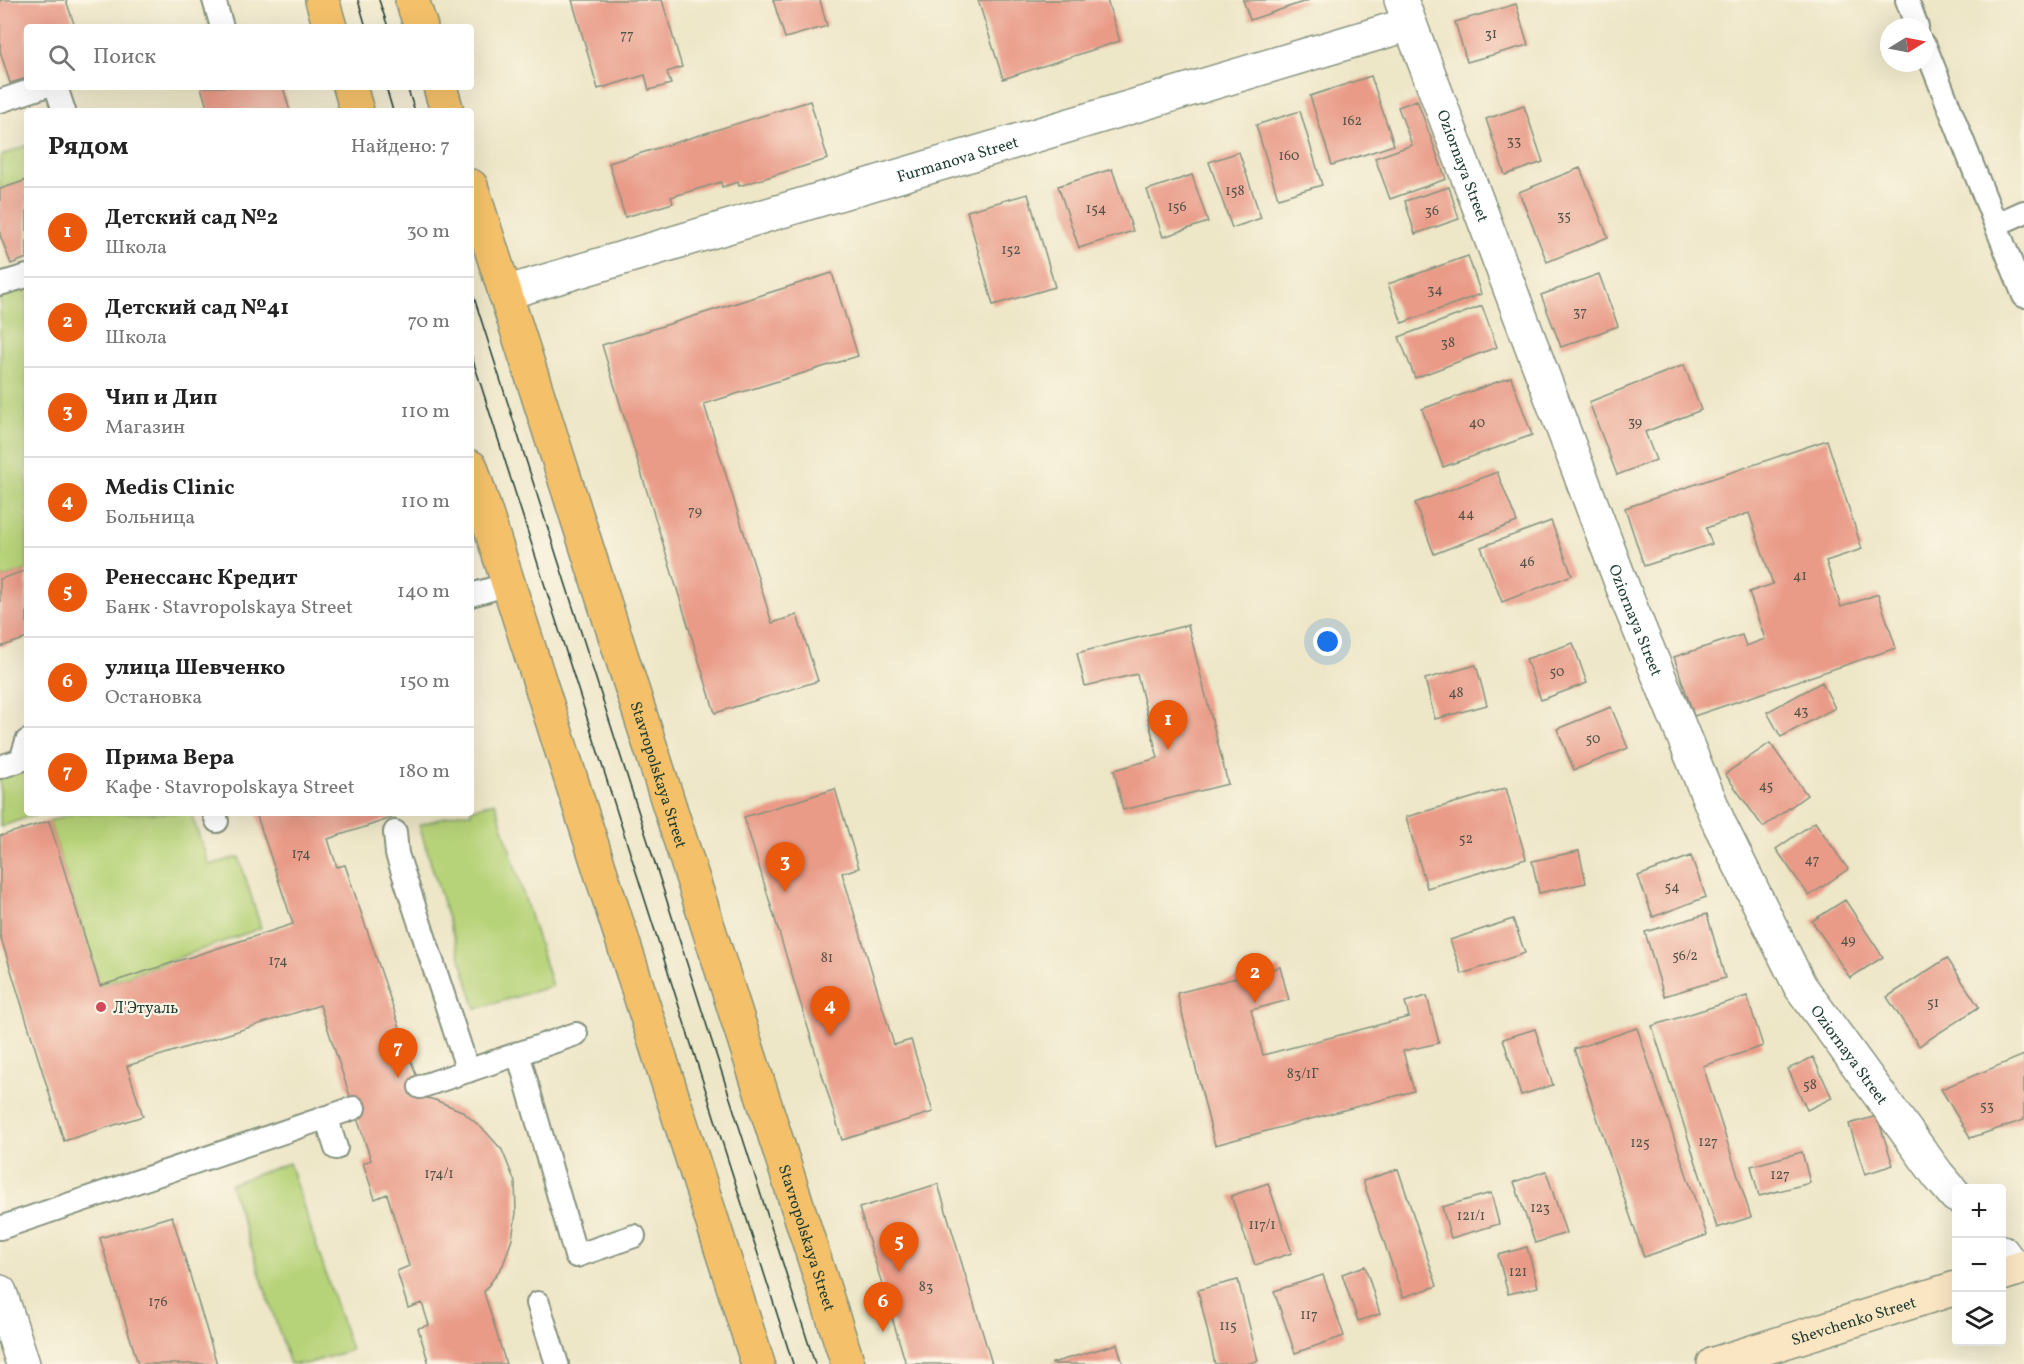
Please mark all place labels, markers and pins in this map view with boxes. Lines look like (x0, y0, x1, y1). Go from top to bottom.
pin: 1 (1148, 700, 1188, 750)
pin: 3 (766, 842, 804, 892)
pin: 2 (1236, 954, 1274, 1003)
pin: 4 (810, 986, 850, 1036)
place label: Л'Этуаль (113, 998, 178, 1020)
marker: Л'Этуаль (94, 1000, 108, 1014)
pin: 7 (378, 1028, 418, 1078)
pin: 5 (880, 1222, 918, 1272)
pin: 6 (864, 1282, 902, 1332)

